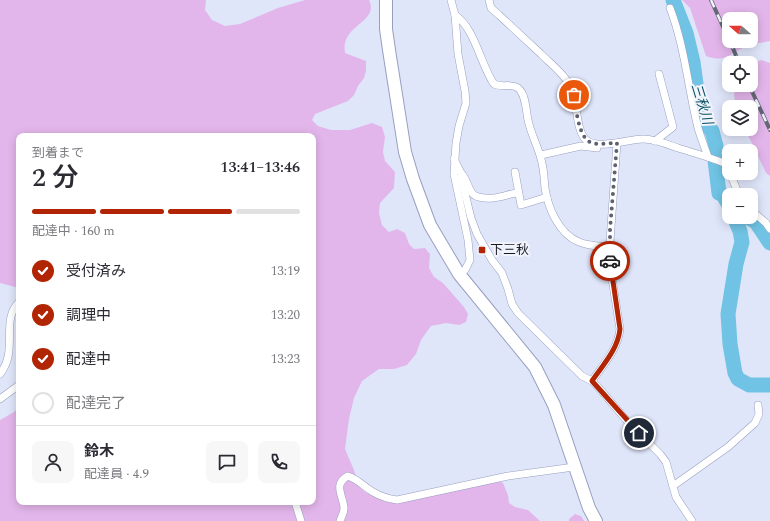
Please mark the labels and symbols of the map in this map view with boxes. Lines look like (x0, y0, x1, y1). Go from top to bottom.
north arrow (722, 12, 758, 48)
pin (557, 78, 591, 112)
water label: 三秋川 (686, 81, 719, 129)
place label: 下三秋 (490, 240, 529, 260)
courier (590, 241, 630, 281)
marker: 下三秋 (477, 245, 487, 255)
pin (622, 416, 656, 450)

